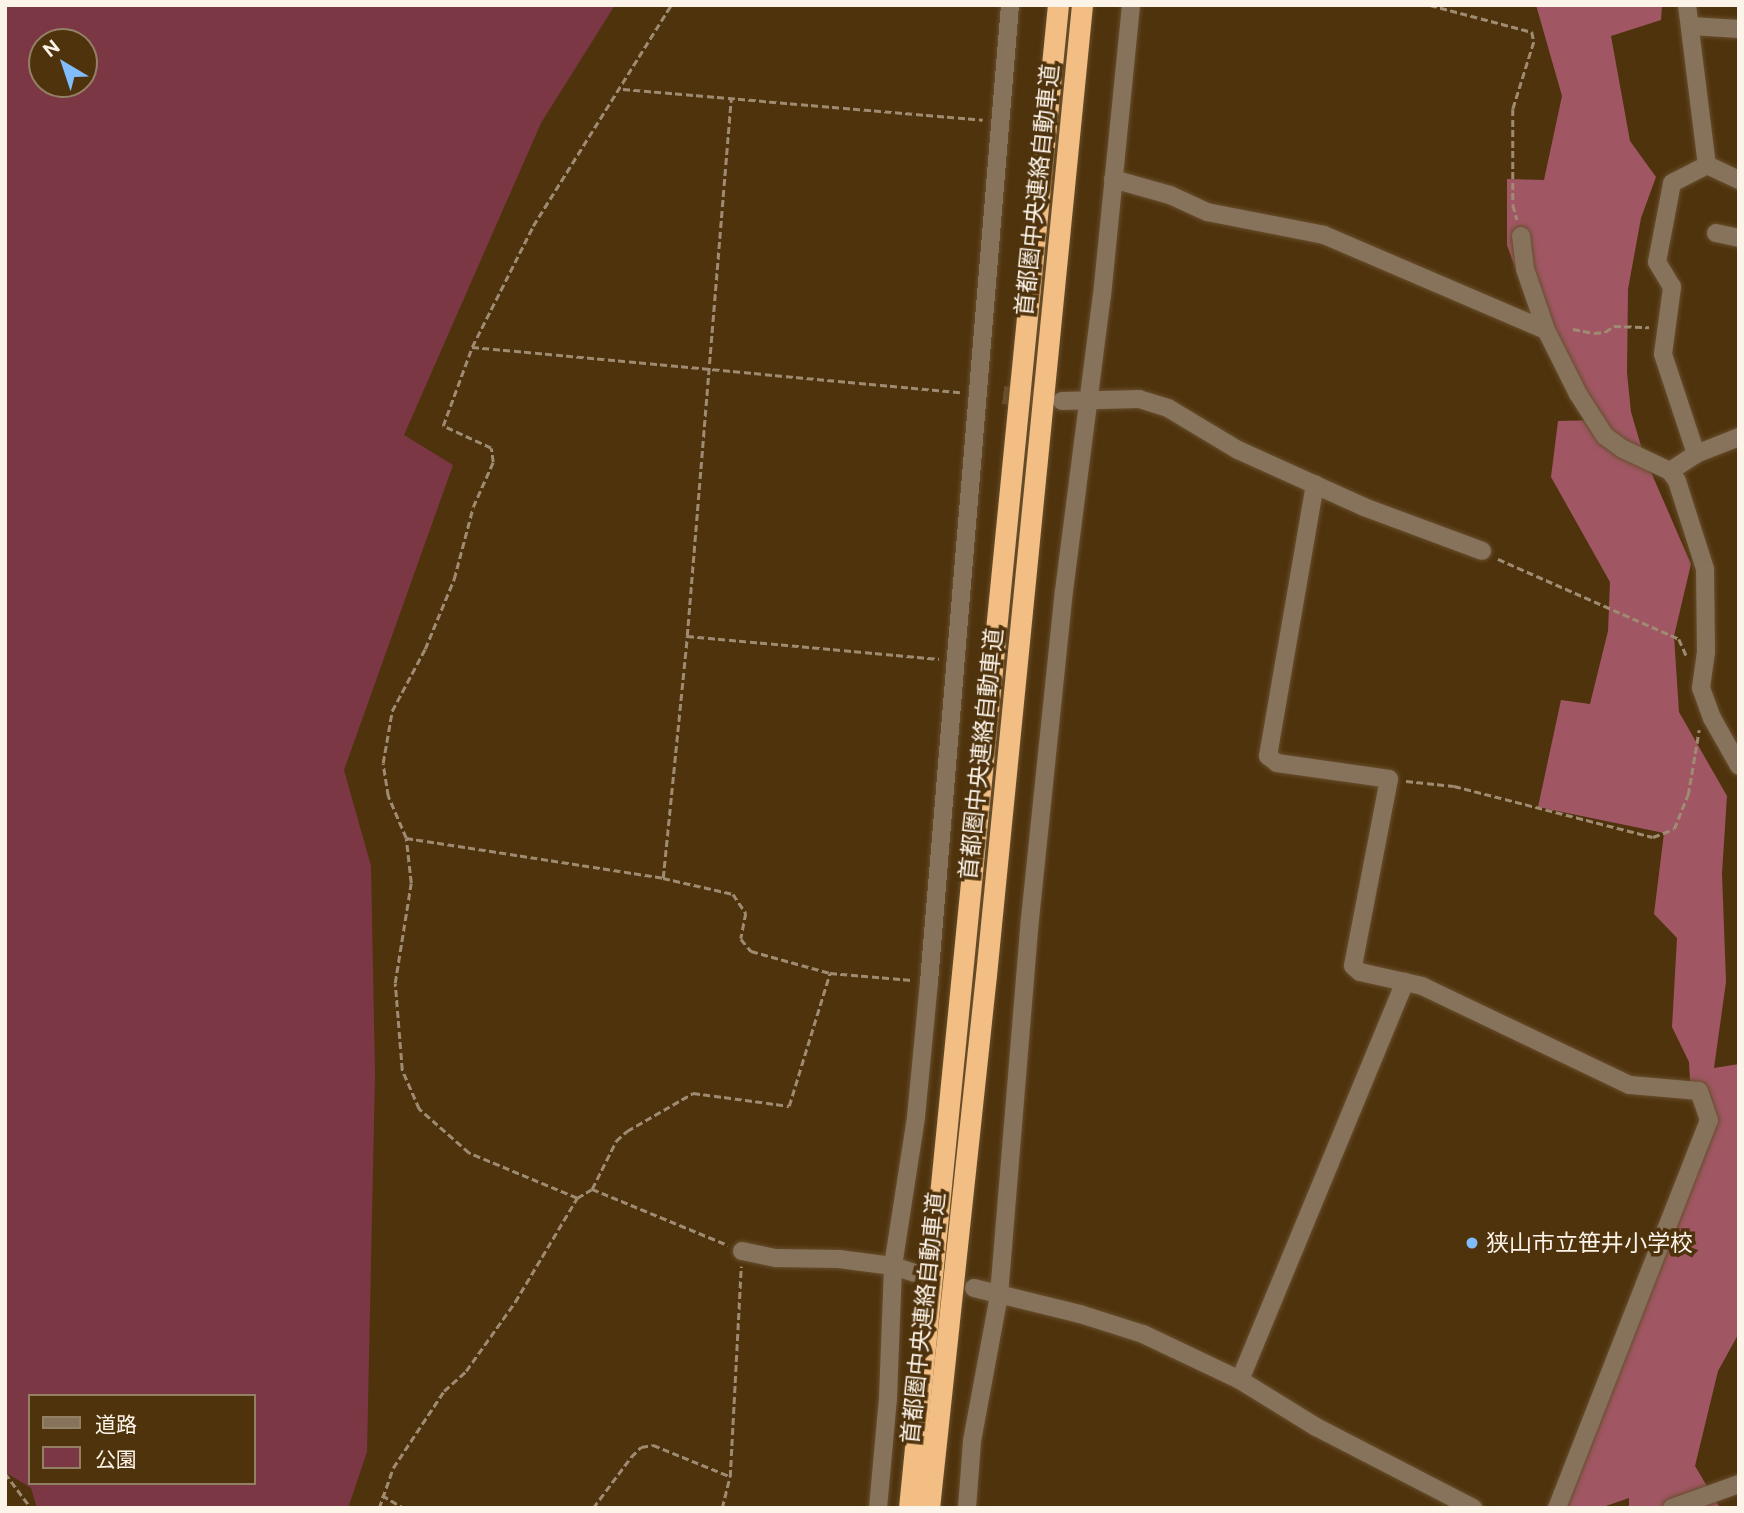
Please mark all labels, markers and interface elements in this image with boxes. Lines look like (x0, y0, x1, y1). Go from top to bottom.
north arrow (28, 28, 98, 98)
text: N (38, 35, 64, 61)
street label: 首都圏中央連絡自動車道 (1010, 63, 1064, 317)
street label: 首都圏中央連絡自動車道 (954, 627, 1008, 881)
street label: 首都圏中央連絡自動車道 (896, 1191, 950, 1445)
place label: 狭山市立笹井小学校 (1486, 1229, 1693, 1257)
marker: 狭山市立笹井小学校 (1464, 1235, 1480, 1251)
legend (28, 1394, 256, 1485)
text: 道路 (95, 1412, 137, 1437)
text: 公園 (95, 1447, 137, 1472)

